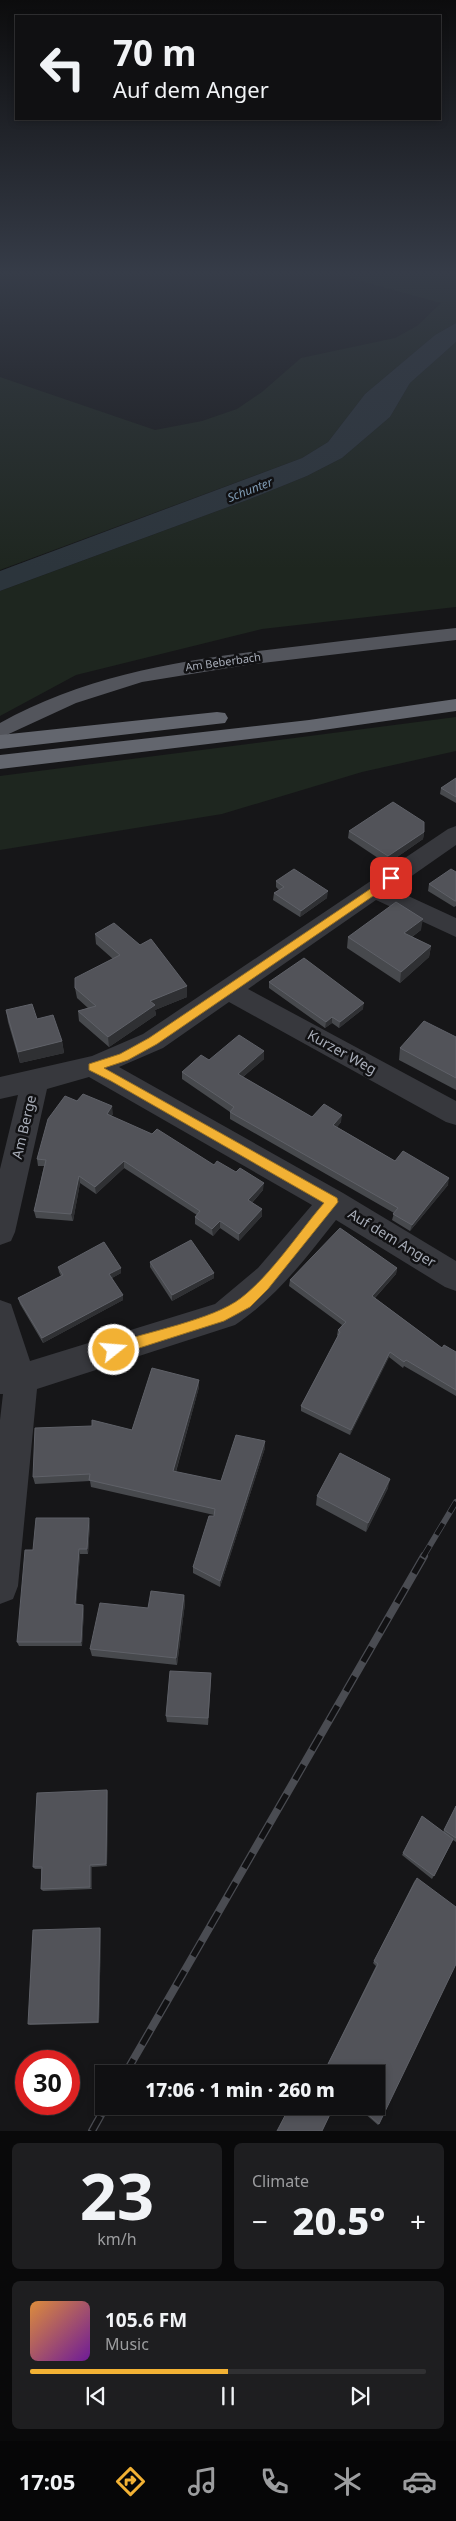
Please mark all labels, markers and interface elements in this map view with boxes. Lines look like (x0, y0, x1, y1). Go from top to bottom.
text: 70 m (113, 29, 196, 76)
icon: left (30, 35, 95, 100)
text: Auf dem Anger (113, 74, 269, 104)
water label: Schunter (225, 473, 276, 506)
street label: Am Beberbach (184, 649, 262, 674)
pin (370, 857, 412, 899)
icon: arrive (377, 864, 405, 892)
street label: Kurzer Weg (304, 1025, 380, 1078)
street label: Am Berge (7, 1093, 40, 1161)
street label: Auf dem Anger (345, 1204, 440, 1271)
position arrow (87, 1323, 139, 1375)
speed limit sign: 30 (15, 2050, 80, 2115)
text: 17:06 · 1 min · 260 m (145, 2077, 335, 2103)
text: 23 (80, 2151, 154, 2239)
text: Climate (252, 2170, 309, 2192)
text: 20.5° (293, 2194, 385, 2246)
text: − (252, 2202, 268, 2240)
text: + (410, 2202, 426, 2240)
text: km/h (97, 2228, 137, 2250)
text: 105.6 FM (105, 2307, 187, 2333)
text: Music (105, 2333, 149, 2355)
icon: previous (82, 2382, 110, 2410)
icon: pause (214, 2382, 242, 2410)
icon: next (346, 2382, 374, 2410)
icon: directions (113, 2464, 148, 2499)
icon: music (185, 2464, 220, 2499)
icon: phone (257, 2464, 292, 2499)
icon: climate (330, 2464, 365, 2499)
icon: car (402, 2464, 437, 2499)
text: 17:05 (19, 2466, 75, 2496)

